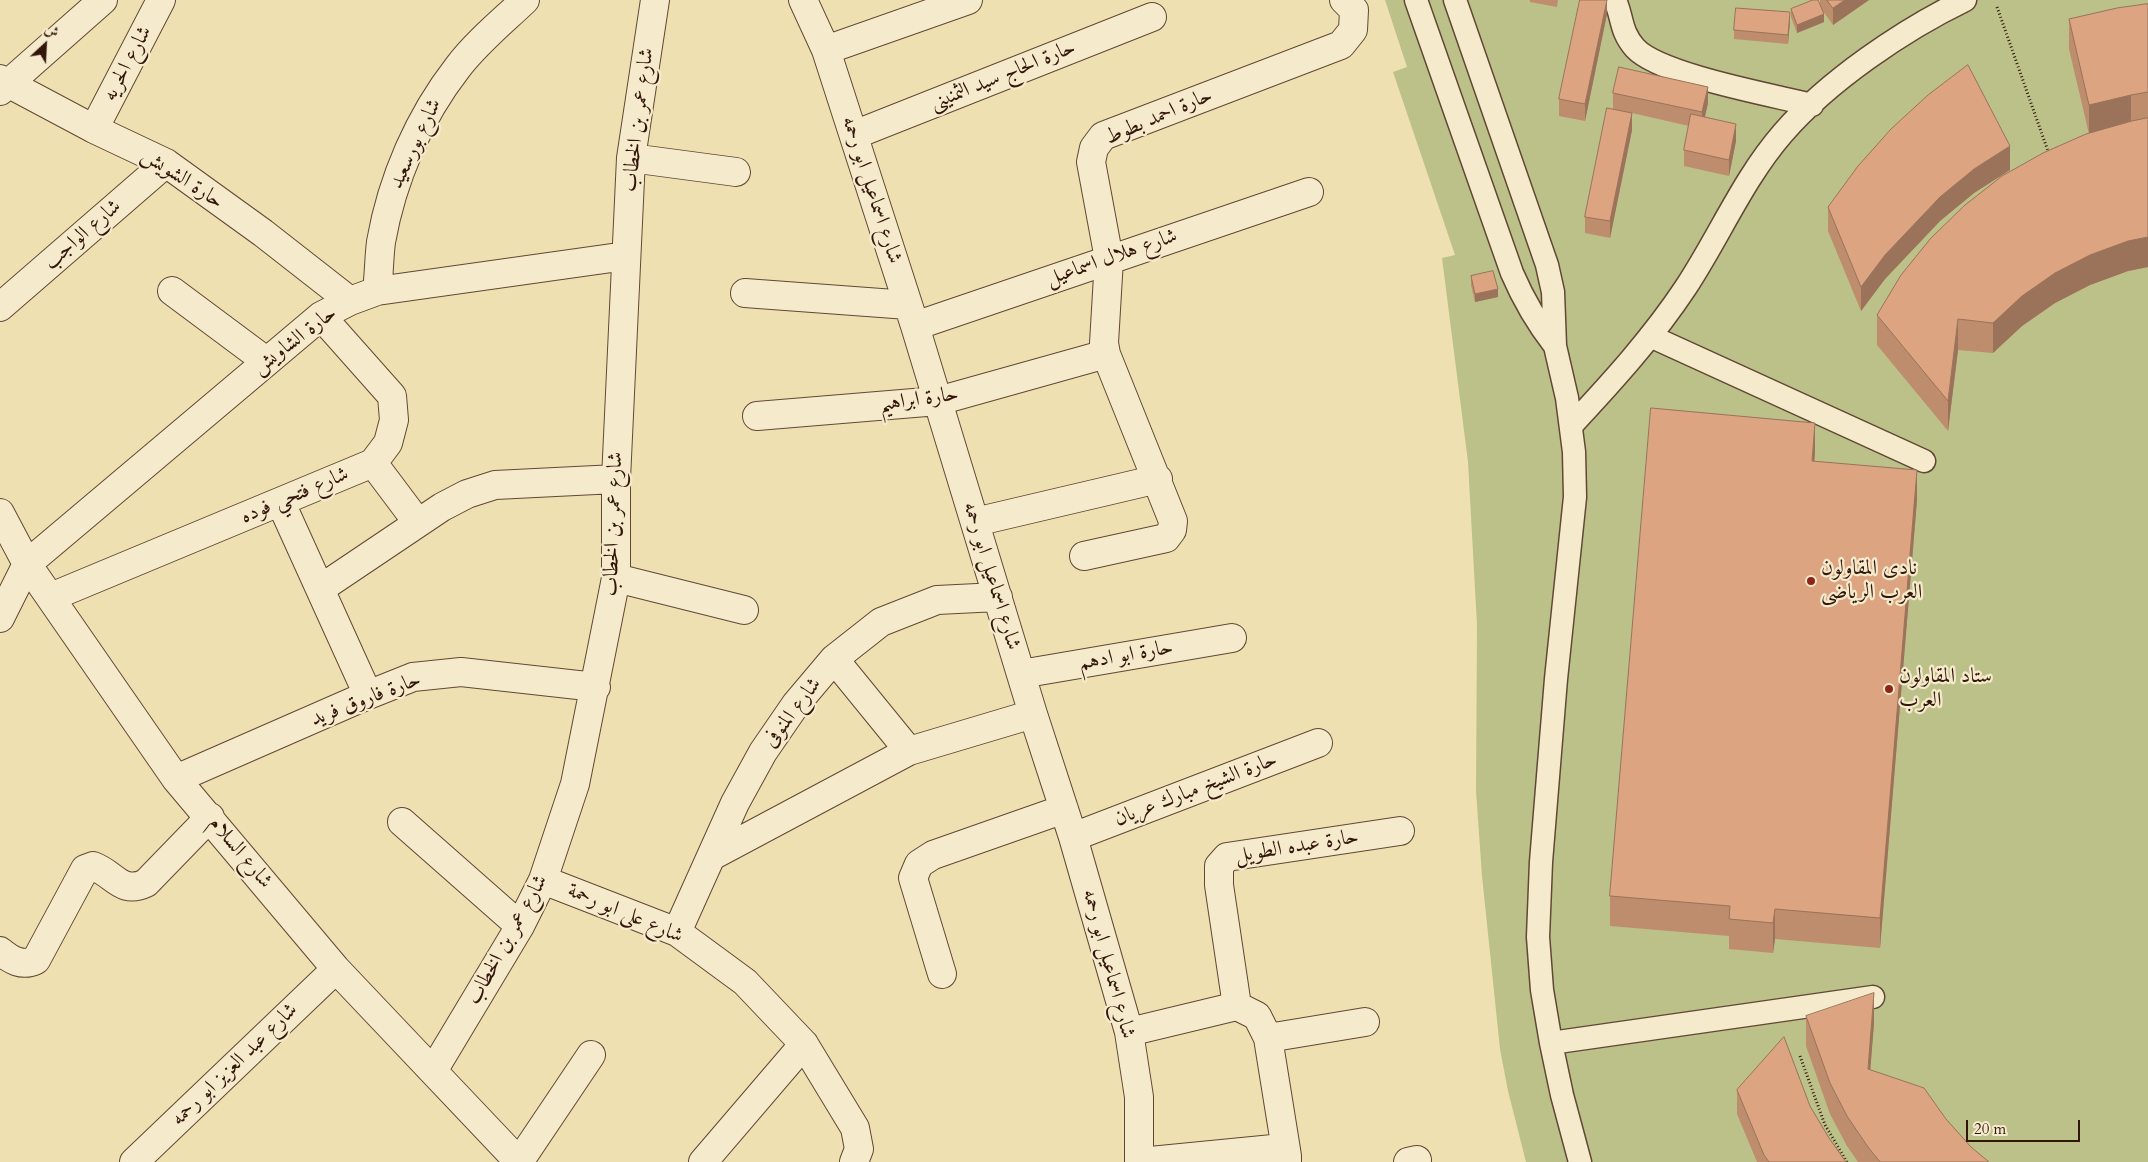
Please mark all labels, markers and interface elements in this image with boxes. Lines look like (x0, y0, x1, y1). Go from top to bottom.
text: ش (41, 19, 62, 42)
north arrow (20, 20, 70, 70)
street label: شارع الحريه (98, 22, 158, 106)
street label: حارة الحاج سيد الثمنينى (927, 35, 1079, 117)
street label: شارع عمر بن الخطاب (618, 47, 660, 193)
street label: حارة احمد بطوط (1102, 83, 1216, 151)
street label: شارع بورسعيد (384, 95, 448, 193)
street label: شارع اسماعيل ابو رحمه (835, 113, 907, 267)
street label: حارة الشويش (136, 143, 228, 215)
street label: شارع الواجب (39, 195, 127, 275)
street label: شارع هلال اسماعيل (1043, 224, 1181, 292)
street label: حارة الشاويش (248, 301, 342, 381)
street label: حارة ابراهيم (878, 382, 960, 418)
street label: شارع عمر بن الخطاب (599, 451, 629, 597)
street label: شارع فتحي فوده (237, 462, 353, 530)
street label: شارع اسماعيل ابو رحمه (957, 499, 1025, 653)
place label: نادى المقاولون العرب الرياضى (1821, 556, 1922, 606)
marker: نادى المقاولون العرب الرياضى (1805, 575, 1817, 587)
street label: حارة ابو ادهم (1077, 635, 1175, 677)
place label: ستاد المقاولون العرب (1899, 664, 1992, 714)
street label: حارة فاروق فريد (307, 667, 425, 733)
street label: شارع المنوفى (758, 673, 828, 753)
marker: ستاد المقاولون العرب (1883, 683, 1895, 695)
street label: حارة الشيخ مبارك عريان (1111, 747, 1281, 833)
street label: شارع السلام (203, 812, 277, 894)
street label: حارة عبده الطويل (1233, 825, 1361, 869)
street label: شارع عمر بن الخطاب (462, 871, 554, 1009)
street label: شارع على ابو رحمة (563, 878, 687, 950)
street label: شارع اسماعيل ابو رحمه (1076, 887, 1140, 1041)
street label: شارع عبد العزيز ابو رحمه (166, 998, 304, 1132)
scale bar (1968, 1110, 2082, 1142)
text: 20 m (1974, 1119, 2006, 1139)

